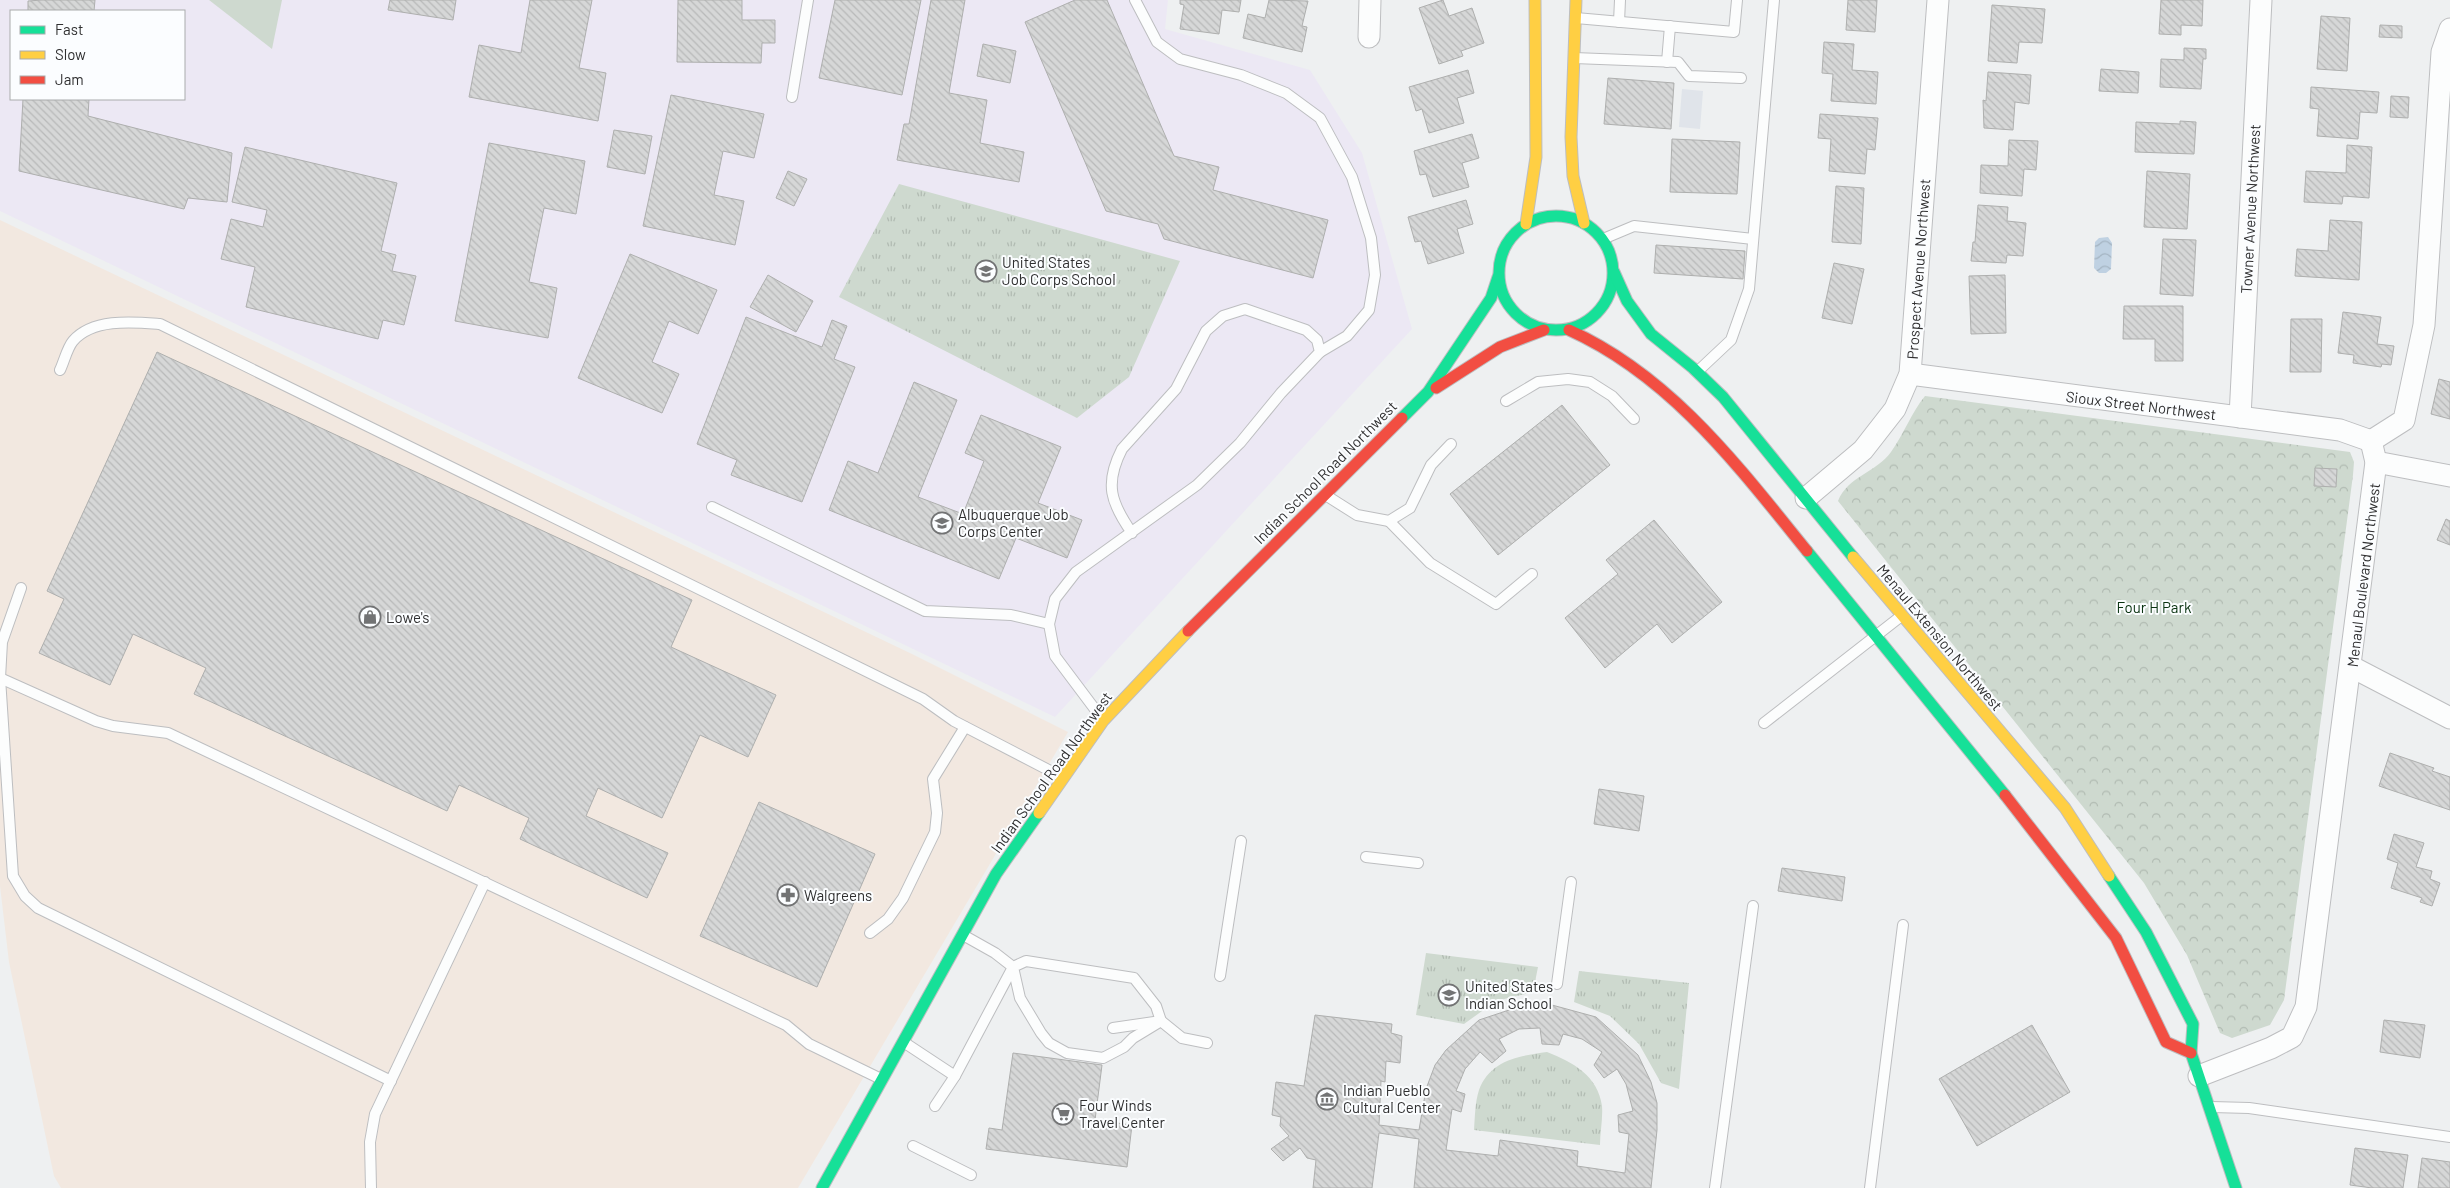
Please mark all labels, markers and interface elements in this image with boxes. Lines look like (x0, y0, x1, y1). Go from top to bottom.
legend (10, 10, 185, 100)
text: Fast (55, 20, 83, 38)
text: Slow (55, 45, 86, 63)
text: Jam (55, 70, 84, 88)
street label: Towner Avenue Northwest (2237, 124, 2263, 294)
street label: Prospect Avenue Northwest (1903, 178, 1933, 360)
place label: United States Job Corps School (1002, 253, 1116, 288)
school or university icon: United States Job Corps School (974, 259, 998, 283)
street label: Sioux Street Northwest (2065, 387, 2217, 423)
street label: Indian School Road Northwest (1250, 397, 1400, 547)
street label: Menaul Boulevard Northwest (2343, 482, 2383, 668)
place label: Albuquerque Job Corps Center (958, 505, 1069, 540)
school or university icon: Albuquerque Job Corps Center (930, 511, 954, 535)
street label: Menaul Extension Northwest (1874, 560, 2006, 714)
park label: Four H Park (2117, 598, 2192, 616)
shop icon: Lowe's (358, 605, 382, 629)
place label: Lowe's (386, 608, 429, 626)
street label: Indian School Road Northwest (987, 688, 1115, 856)
pharmacy icon: Walgreens (776, 883, 800, 907)
place label: Walgreens (804, 886, 872, 904)
place label: United States Indian School (1465, 977, 1553, 1012)
school or university icon: United States Indian School (1437, 983, 1461, 1007)
place label: Indian Pueblo Cultural Center (1343, 1081, 1441, 1116)
museum icon: Indian Pueblo Cultural Center (1315, 1087, 1339, 1111)
place label: Four Winds Travel Center (1079, 1096, 1165, 1131)
supermarket icon: Four Winds Travel Center (1051, 1102, 1075, 1126)

